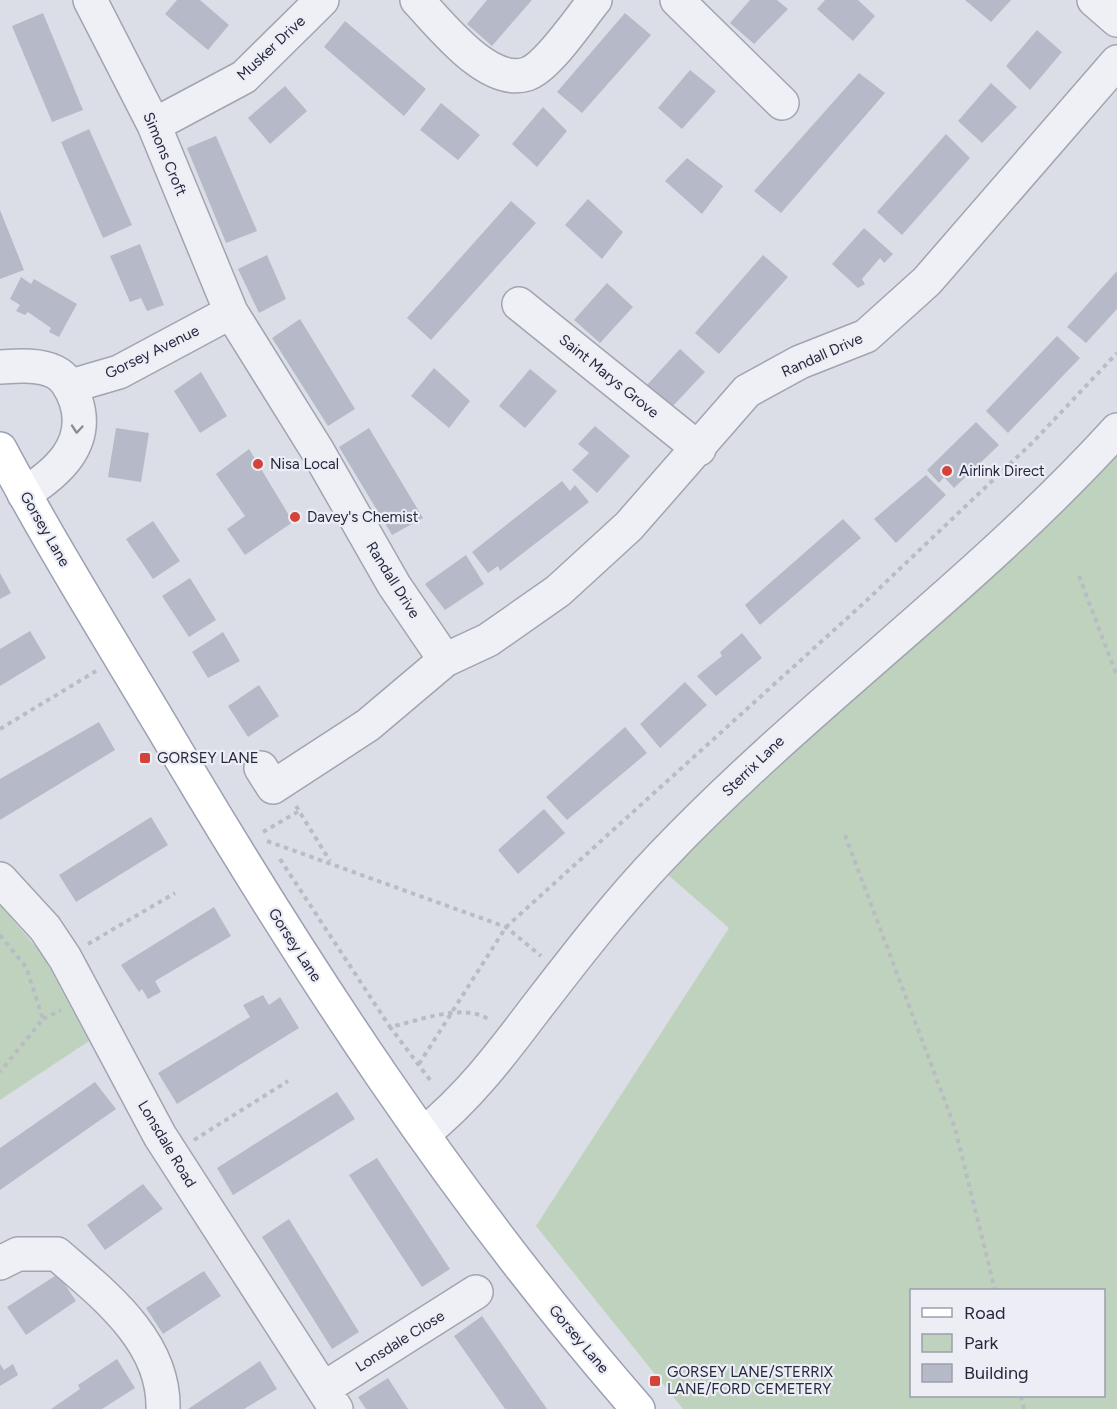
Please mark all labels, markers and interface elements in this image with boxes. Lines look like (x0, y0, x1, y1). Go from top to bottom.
street label: Musker Drive (233, 12, 309, 84)
street label: Simons Croft (139, 110, 191, 199)
street label: Gorsey Avenue (102, 321, 202, 383)
street label: Randall Drive (779, 329, 865, 381)
street label: Saint Marys Grove (556, 330, 662, 422)
one-way arrow (71, 424, 84, 434)
place label: Nisa Local (270, 455, 339, 473)
marker: Nisa Local (251, 457, 265, 471)
place label: Airlink Direct (959, 462, 1045, 480)
marker: Airlink Direct (940, 464, 954, 478)
street label: Gorsey Lane (16, 488, 74, 570)
place label: Davey's Chemist (307, 508, 419, 526)
marker: Davey's Chemist (288, 510, 302, 524)
street label: Randall Drive (362, 538, 424, 622)
street label: Sterrix Lane (718, 732, 788, 800)
place label: GORSEY LANE (157, 749, 259, 767)
marker: GORSEY LANE (138, 751, 152, 765)
street label: Gorsey Lane (265, 905, 325, 985)
street label: Lonsdale Road (134, 1097, 200, 1191)
legend (910, 1289, 1105, 1397)
street label: Gorsey Lane (545, 1301, 613, 1377)
text: Road (964, 1302, 1005, 1324)
street label: Lonsdale Close (352, 1306, 448, 1376)
text: Park (964, 1332, 999, 1354)
text: Building (964, 1362, 1029, 1384)
place label: GORSEY LANE/STERRIX LANE/FORD CEMETERY (667, 1363, 834, 1398)
marker: GORSEY LANE/STERRIX LANE/FORD CEMETERY (648, 1374, 662, 1388)

